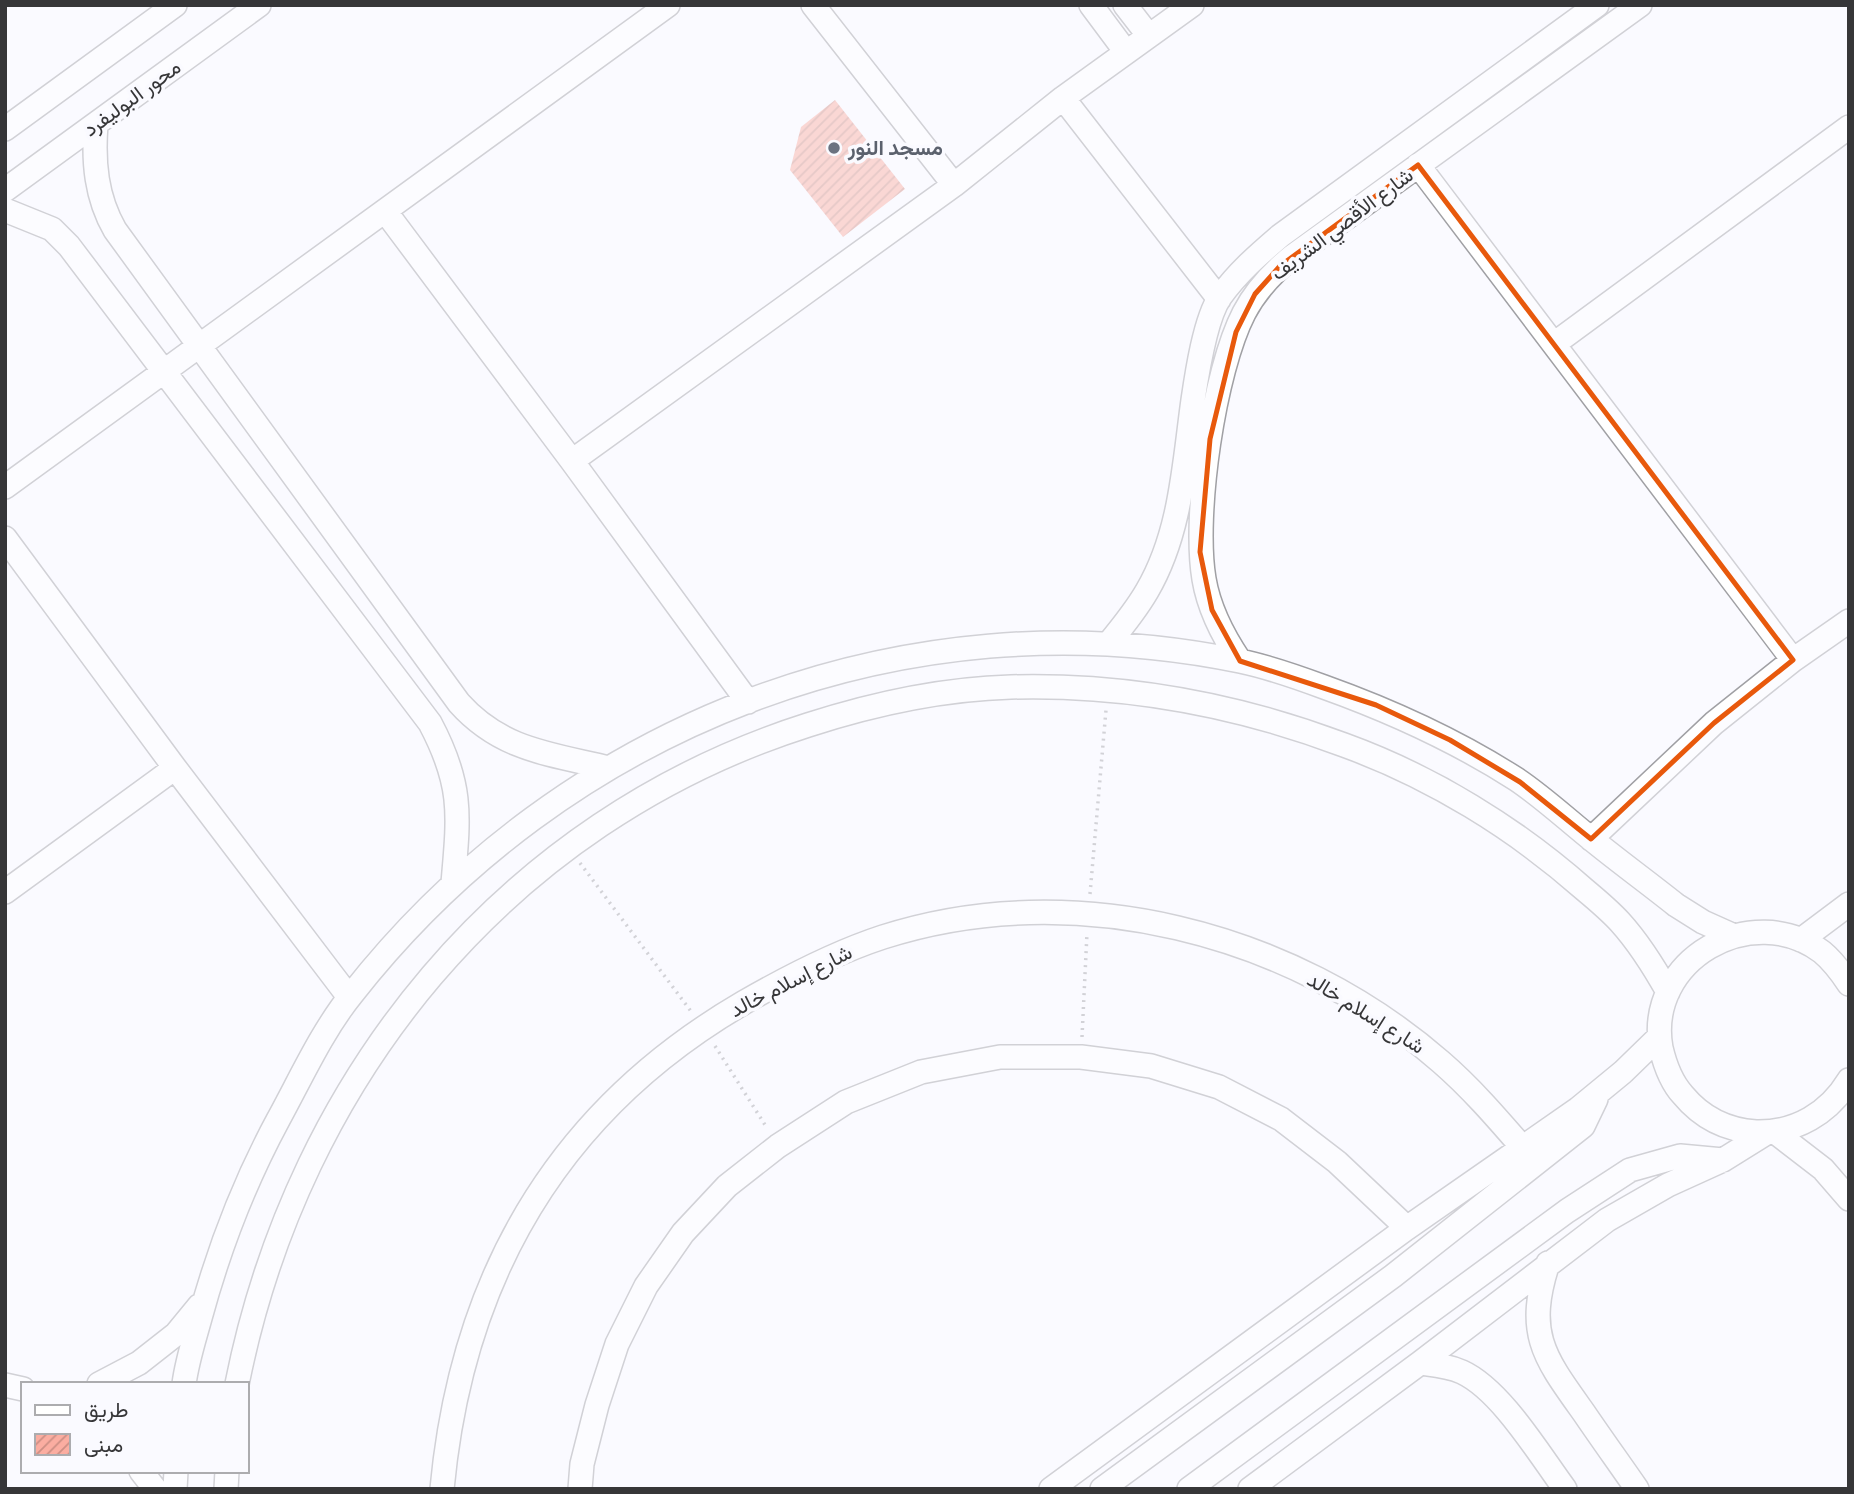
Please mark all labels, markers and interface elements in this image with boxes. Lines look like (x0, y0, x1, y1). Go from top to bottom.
street label: محور البوليفرد (75, 50, 186, 142)
place label: مسجد النور (847, 130, 943, 161)
marker: مسجد النور (826, 140, 842, 156)
street label: شارع الأقصي الشريف (1263, 158, 1421, 289)
street label: شارع إسلام خالد (723, 935, 857, 1024)
street label: شارع إسلام خالد (1302, 962, 1432, 1060)
legend (21, 1382, 248, 1473)
text: طريق (84, 1392, 129, 1423)
text: مبنى (84, 1427, 123, 1458)

